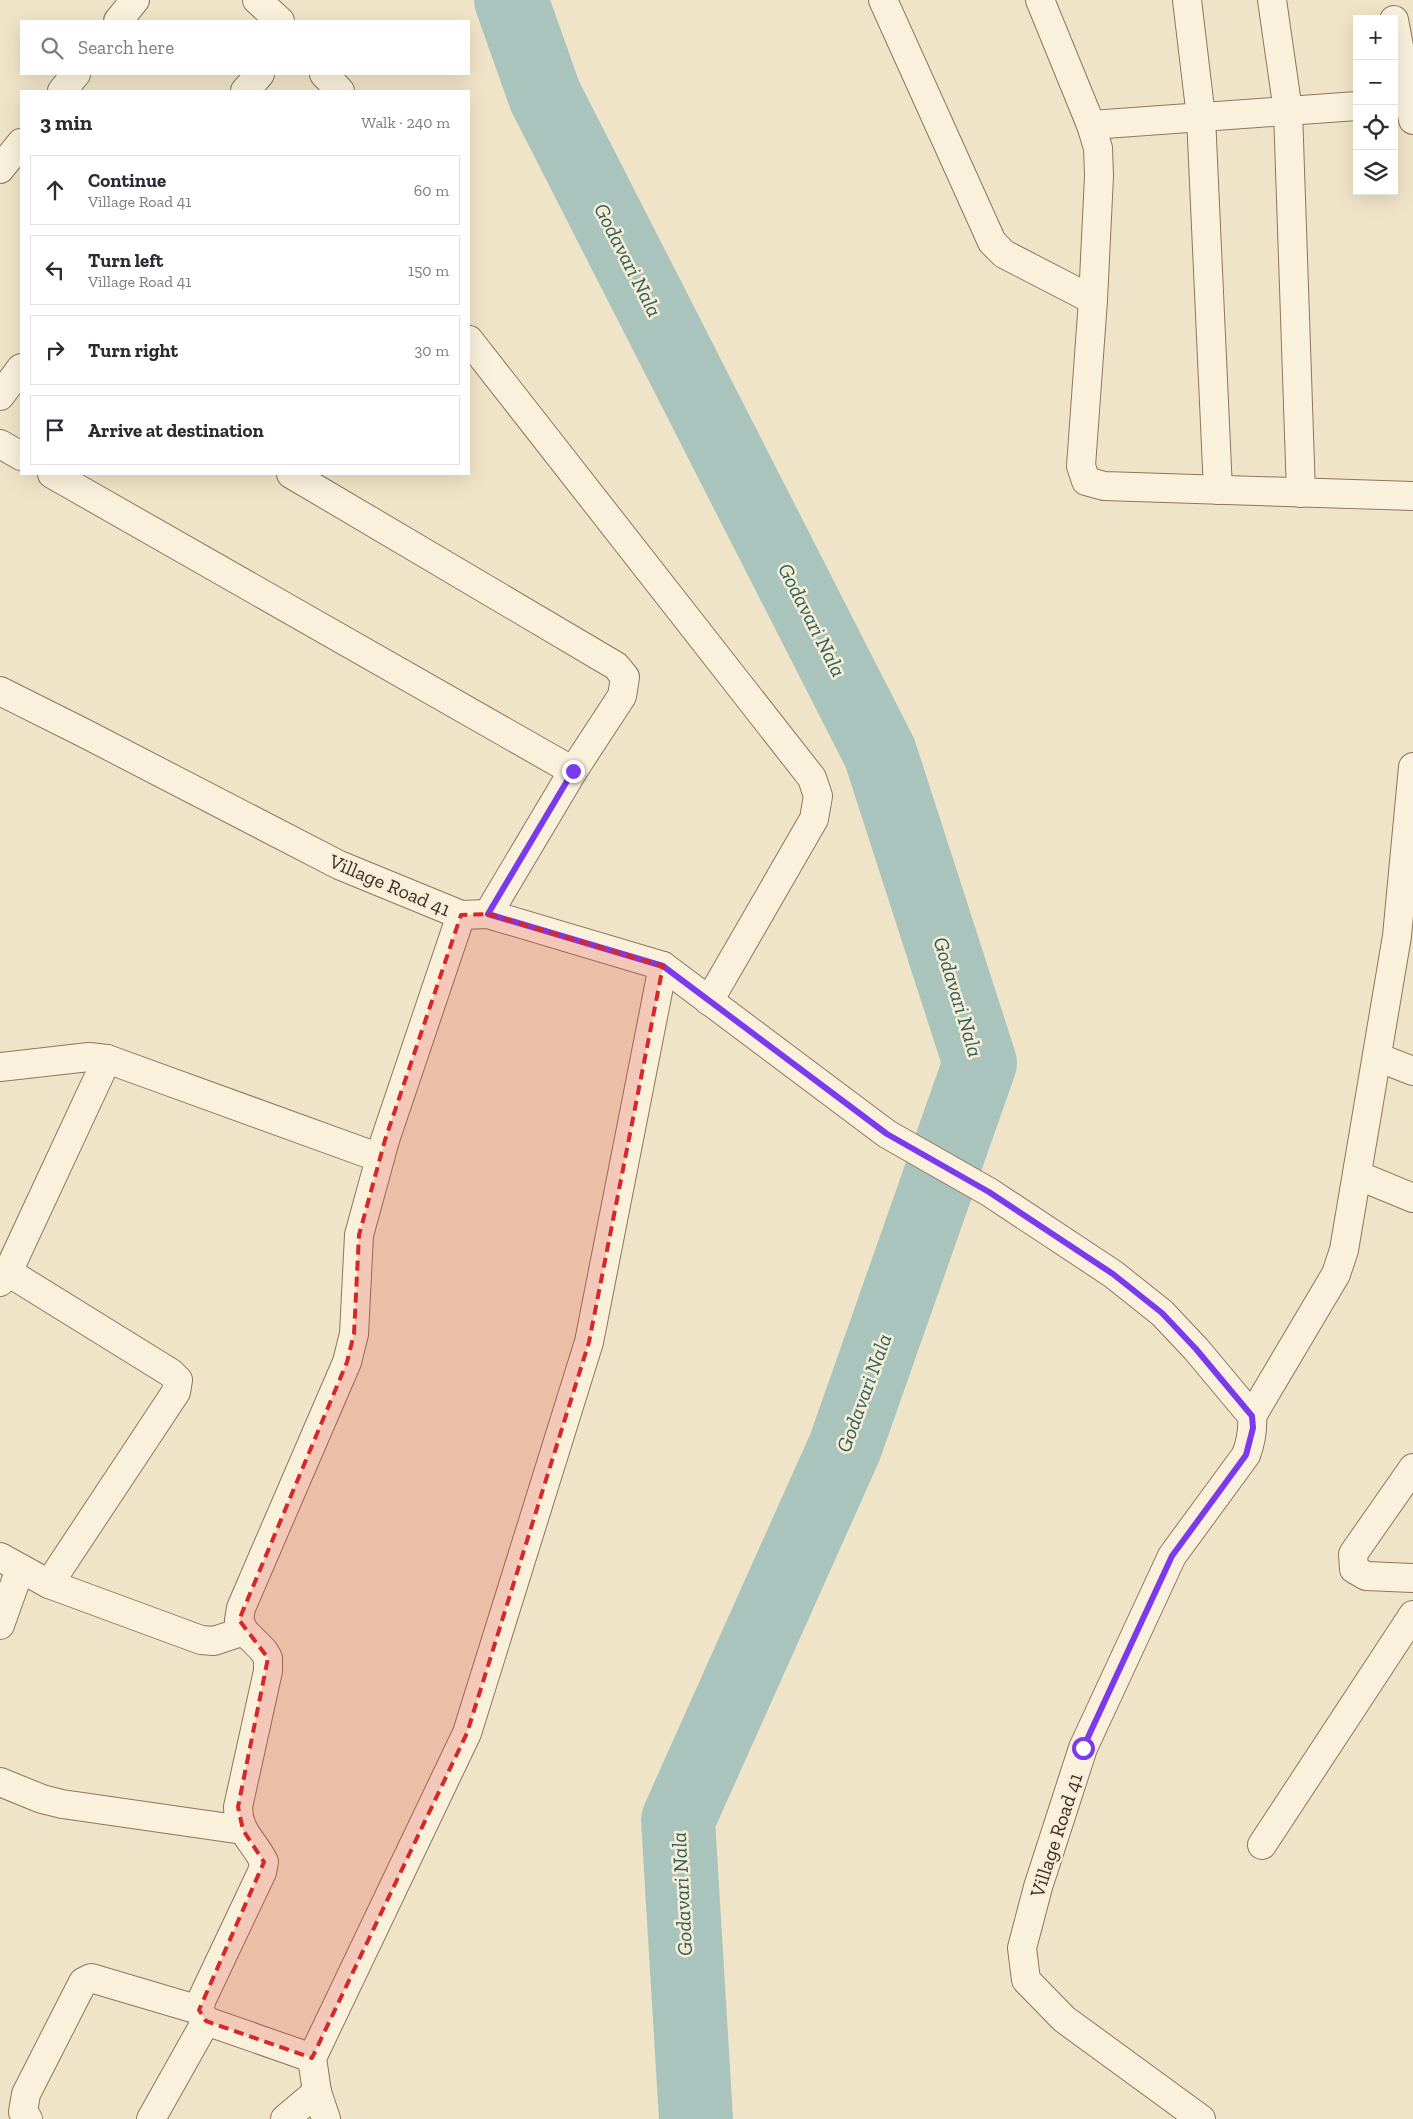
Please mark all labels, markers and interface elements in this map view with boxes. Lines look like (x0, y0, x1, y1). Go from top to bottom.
map controls (1353, 15, 1398, 195)
button: + (1353, 15, 1398, 60)
search box (20, 20, 470, 75)
icon: search (38, 34, 66, 62)
text: Search here (78, 36, 174, 59)
button: − (1353, 60, 1398, 105)
button: locate (1353, 105, 1398, 150)
text: 3 min (40, 110, 92, 135)
text: Walk · 240 m (361, 113, 450, 132)
button: layers (1353, 150, 1398, 195)
text: Continue (88, 169, 166, 192)
icon: ahead (41, 176, 69, 204)
text: 60 m (414, 181, 449, 200)
text: Village Road 41 (88, 192, 192, 211)
water label: Godavari Nala (589, 199, 668, 321)
text: Turn left (88, 249, 163, 272)
icon: left (41, 256, 69, 284)
text: 150 m (408, 261, 449, 280)
text: Village Road 41 (88, 272, 192, 291)
icon: right (41, 336, 69, 364)
text: Turn right (88, 339, 178, 362)
text: 30 m (415, 341, 449, 360)
icon: arrive (41, 416, 69, 444)
text: Arrive at destination (88, 419, 264, 442)
water label: Godavari Nala (773, 559, 852, 681)
route end (562, 760, 585, 783)
street label: Village Road 41 (325, 848, 455, 921)
water label: Godavari Nala (928, 934, 989, 1060)
water label: Godavari Nala (831, 1330, 896, 1455)
route start (1072, 1737, 1095, 1760)
street label: Village Road 41 (1024, 1769, 1087, 1901)
water label: Godavari Nala (666, 1831, 697, 1957)

